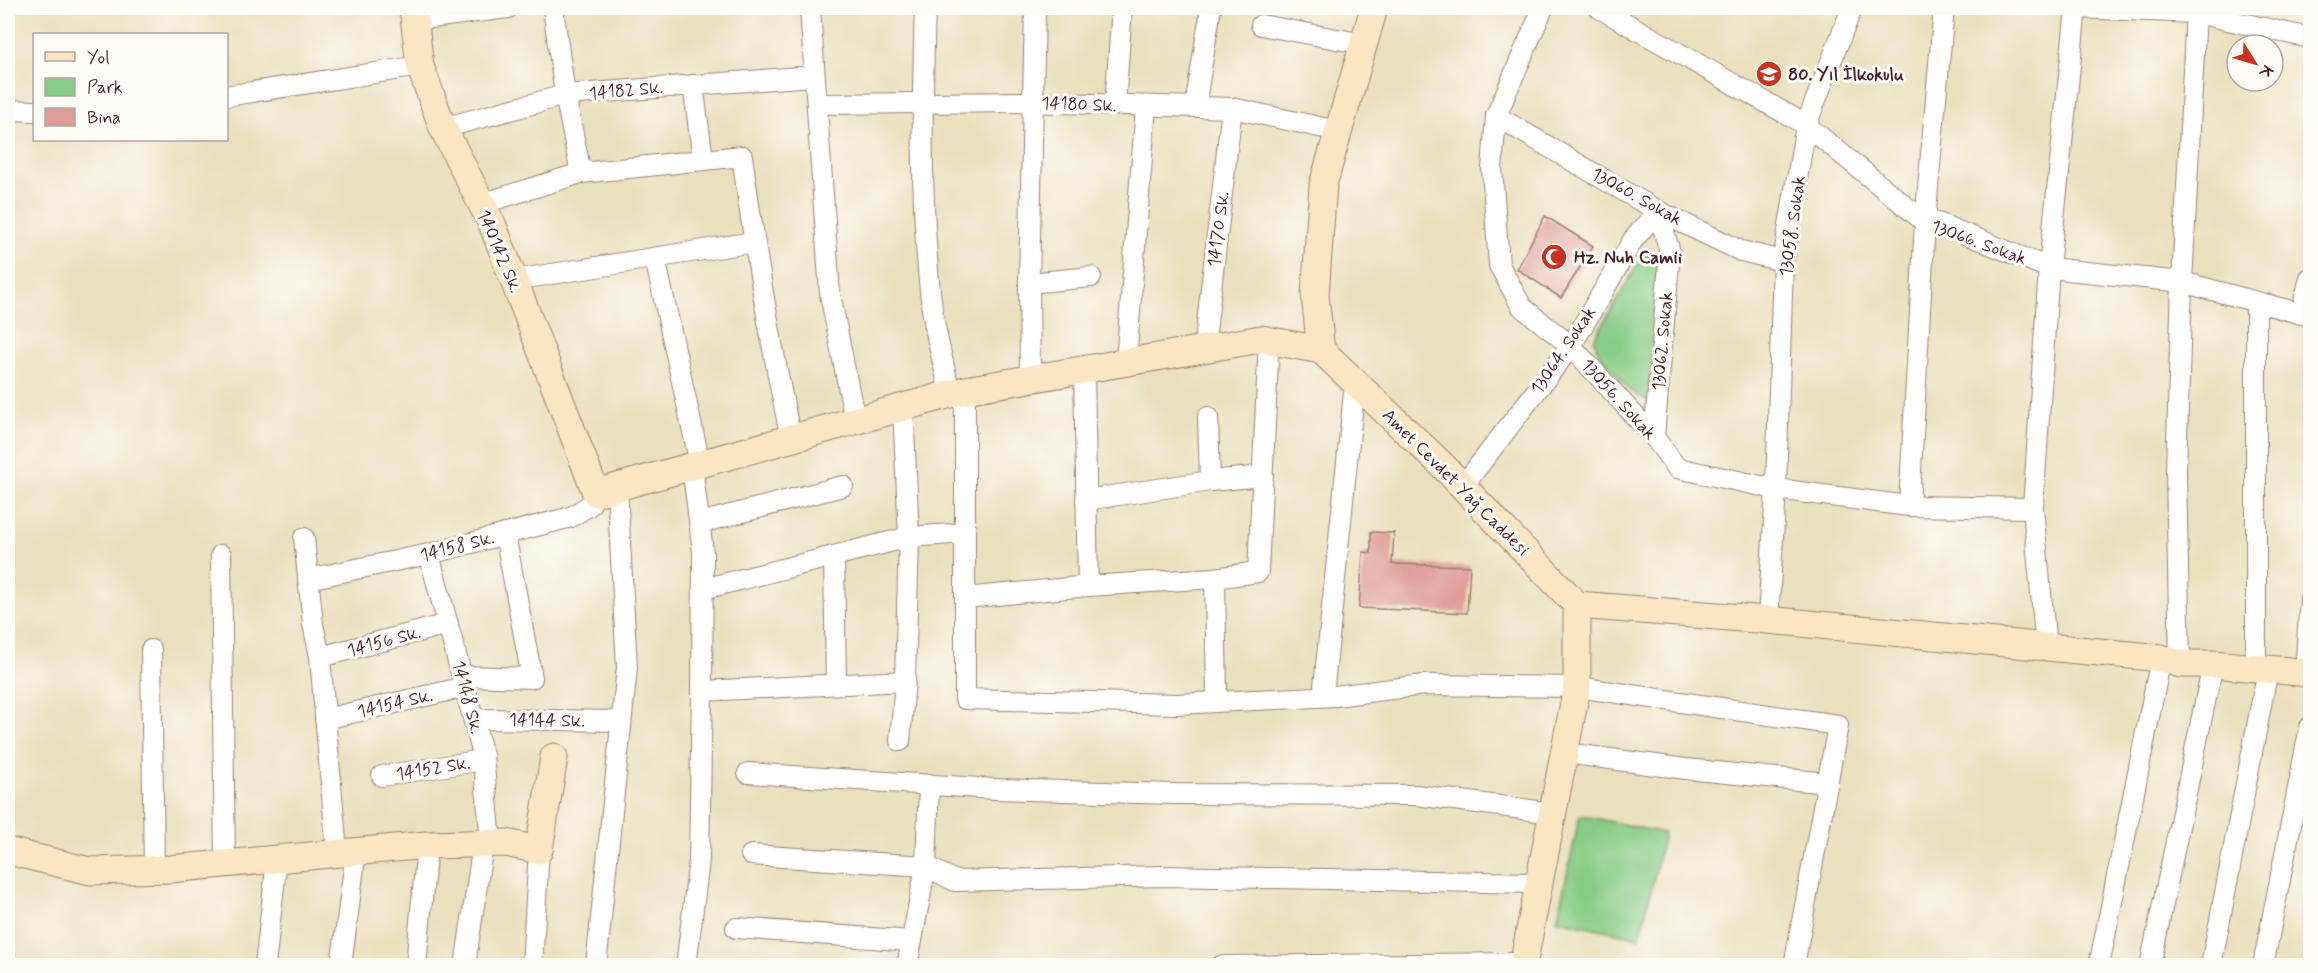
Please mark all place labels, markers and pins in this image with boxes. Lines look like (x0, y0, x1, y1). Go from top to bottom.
school or university icon: 80. Yıl İlkokulu (1754, 59, 1784, 89)
place label: 80. Yıl İlkokulu (1788, 63, 1904, 87)
mosque icon: Hz. Nuh Camii (1539, 242, 1569, 272)
place label: Hz. Nuh Camii (1574, 246, 1682, 270)

